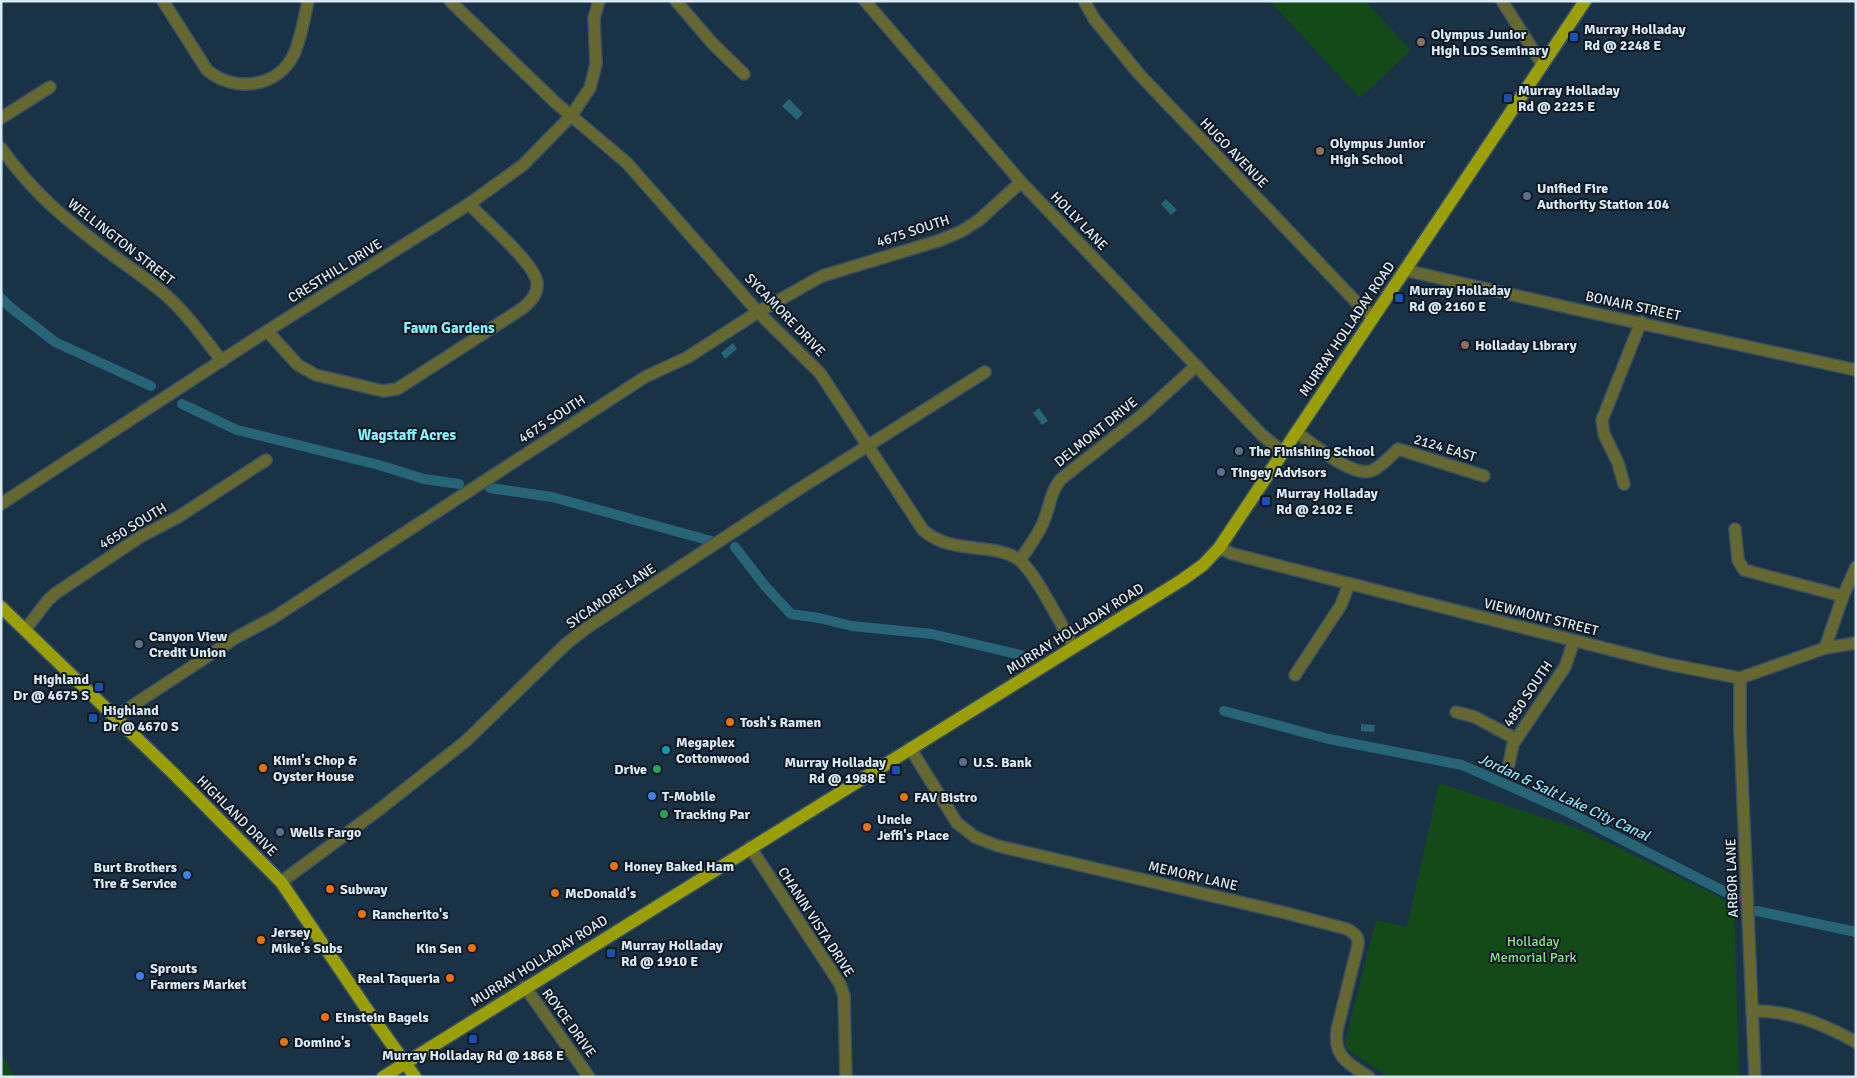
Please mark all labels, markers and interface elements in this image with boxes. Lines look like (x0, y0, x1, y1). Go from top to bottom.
place label: Murray Holladay Rd @ 2248 E (1584, 21, 1686, 54)
place label: Olympus Junior High LDS Seminary (1431, 26, 1549, 59)
marker: Murray Holladay Rd @ 2248 E (1568, 31, 1580, 43)
marker: Olympus Junior High LDS Seminary (1415, 36, 1427, 48)
place label: Murray Holladay Rd @ 2225 E (1518, 82, 1620, 115)
marker: Murray Holladay Rd @ 2225 E (1502, 92, 1514, 104)
street label: HUGO AVENUE (1196, 115, 1272, 192)
place label: Olympus Junior High School (1330, 135, 1426, 168)
marker: Olympus Junior High School (1314, 145, 1326, 157)
place label: Unified Fire Authority Station 104 (1537, 180, 1670, 213)
street label: HOLLY LANE (1047, 188, 1111, 254)
marker: Unified Fire Authority Station 104 (1521, 190, 1533, 202)
street label: WELLINGTON STREET (64, 195, 178, 289)
street label: 4675 SOUTH (874, 211, 952, 251)
street label: CRESTHILL DRIVE (285, 235, 385, 307)
street label: MURRAY HOLLADAY ROAD (1296, 258, 1398, 400)
street label: SYCAMORE DRIVE (741, 270, 829, 360)
place label: Murray Holladay Rd @ 2160 E (1409, 282, 1511, 315)
street label: BONAIR STREET (1584, 288, 1682, 324)
marker: Murray Holladay Rd @ 2160 E (1393, 292, 1405, 304)
district label: Fawn Gardens (403, 319, 495, 337)
place label: Holladay Library (1475, 337, 1577, 354)
marker: Holladay Library (1459, 339, 1471, 351)
street label: 4675 SOUTH (516, 391, 588, 447)
street label: DELMONT DRIVE (1051, 393, 1141, 471)
district label: Wagstaff Acres (358, 426, 457, 444)
street label: 2124 EAST (1412, 430, 1478, 466)
place label: The Finishing School (1249, 443, 1375, 460)
marker: The Finishing School (1233, 445, 1245, 457)
place label: Tingey Advisors (1231, 464, 1327, 481)
marker: Tingey Advisors (1215, 466, 1227, 478)
place label: Murray Holladay Rd @ 2102 E (1276, 485, 1378, 518)
marker: Murray Holladay Rd @ 2102 E (1260, 495, 1272, 507)
street label: 4650 SOUTH (96, 499, 170, 553)
street label: SYCAMORE LANE (563, 560, 659, 632)
street label: MURRAY HOLLADAY ROAD (1003, 580, 1147, 678)
street label: VIEWMONT STREET (1482, 595, 1600, 639)
place label: Canyon View Credit Union (149, 628, 228, 661)
marker: Canyon View Credit Union (133, 638, 145, 650)
street label: 4850 SOUTH (1500, 658, 1556, 730)
place label: Highland Dr @ 4675 S (13, 671, 89, 704)
marker: Highland Dr @ 4675 S (93, 681, 105, 693)
place label: Highland Dr @ 4670 S (103, 702, 179, 735)
marker: Highland Dr @ 4670 S (87, 712, 99, 724)
place label: Tosh's Ramen (740, 714, 822, 731)
marker: Tosh's Ramen (724, 716, 736, 728)
place label: Megaplex Cottonwood (676, 734, 750, 767)
marker: Megaplex Cottonwood (660, 744, 672, 756)
water label: Jordan & Salt Lake City Canal (1475, 749, 1654, 845)
place label: Kimi's Chop & Oyster House (273, 752, 358, 785)
place label: Murray Holladay Rd @ 1988 E (784, 754, 886, 787)
place label: U.S. Bank (973, 754, 1032, 771)
marker: U.S. Bank (957, 756, 969, 768)
place label: Drive (614, 761, 647, 778)
marker: Kimi's Chop & Oyster House (257, 762, 269, 774)
marker: Drive (651, 763, 663, 775)
marker: Murray Holladay Rd @ 1988 E (890, 764, 902, 776)
street label: HIGHLAND DRIVE (193, 772, 281, 860)
place label: T-Mobile (662, 788, 716, 805)
place label: FAV Bistro (914, 789, 977, 806)
marker: T-Mobile (646, 790, 658, 802)
marker: FAV Bistro (898, 791, 910, 803)
place label: Tracking Par (674, 806, 750, 823)
marker: Tracking Par (658, 808, 670, 820)
place label: Uncle Jeffi's Place (877, 811, 949, 844)
marker: Uncle Jeffi's Place (861, 821, 873, 833)
place label: Wells Fargo (290, 824, 361, 841)
marker: Wells Fargo (274, 826, 286, 838)
street label: ARBOR LANE (1722, 838, 1742, 918)
street label: MEMORY LANE (1147, 857, 1239, 895)
place label: Honey Baked Ham (624, 858, 734, 875)
place label: Burt Brothers Tire & Service (93, 859, 177, 892)
marker: Honey Baked Ham (608, 860, 620, 872)
street label: CHANIN VISTA DRIVE (774, 864, 858, 980)
marker: Burt Brothers Tire & Service (181, 869, 193, 881)
place label: Subway (340, 881, 387, 898)
marker: Subway (324, 883, 336, 895)
place label: McDonald's (565, 885, 636, 902)
marker: McDonald's (549, 887, 561, 899)
place label: Rancherito's (372, 906, 448, 923)
marker: Rancherito's (356, 908, 368, 920)
street label: MURRAY HOLLADAY ROAD (467, 912, 611, 1010)
place label: Jersey Mike's Subs (271, 924, 343, 957)
park label: Holladay Memorial Park (1489, 933, 1577, 966)
marker: Jersey Mike's Subs (255, 934, 267, 946)
place label: Murray Holladay Rd @ 1910 E (621, 937, 723, 970)
place label: Kin Sen (416, 940, 462, 957)
marker: Kin Sen (466, 942, 478, 954)
marker: Murray Holladay Rd @ 1910 E (605, 947, 617, 959)
place label: Sprouts Farmers Market (150, 960, 247, 993)
marker: Sprouts Farmers Market (134, 970, 146, 982)
place label: Real Taqueria (357, 970, 440, 987)
marker: Real Taqueria (444, 972, 456, 984)
street label: ROYCE DRIVE (538, 985, 600, 1061)
place label: Einstein Bagels (335, 1009, 429, 1026)
marker: Einstein Bagels (319, 1011, 331, 1023)
marker: Murray Holladay Rd @ 1868 E (467, 1033, 479, 1045)
place label: Domino's (294, 1034, 351, 1051)
marker: Domino's (278, 1036, 290, 1048)
place label: Murray Holladay Rd @ 1868 E (382, 1047, 564, 1064)

